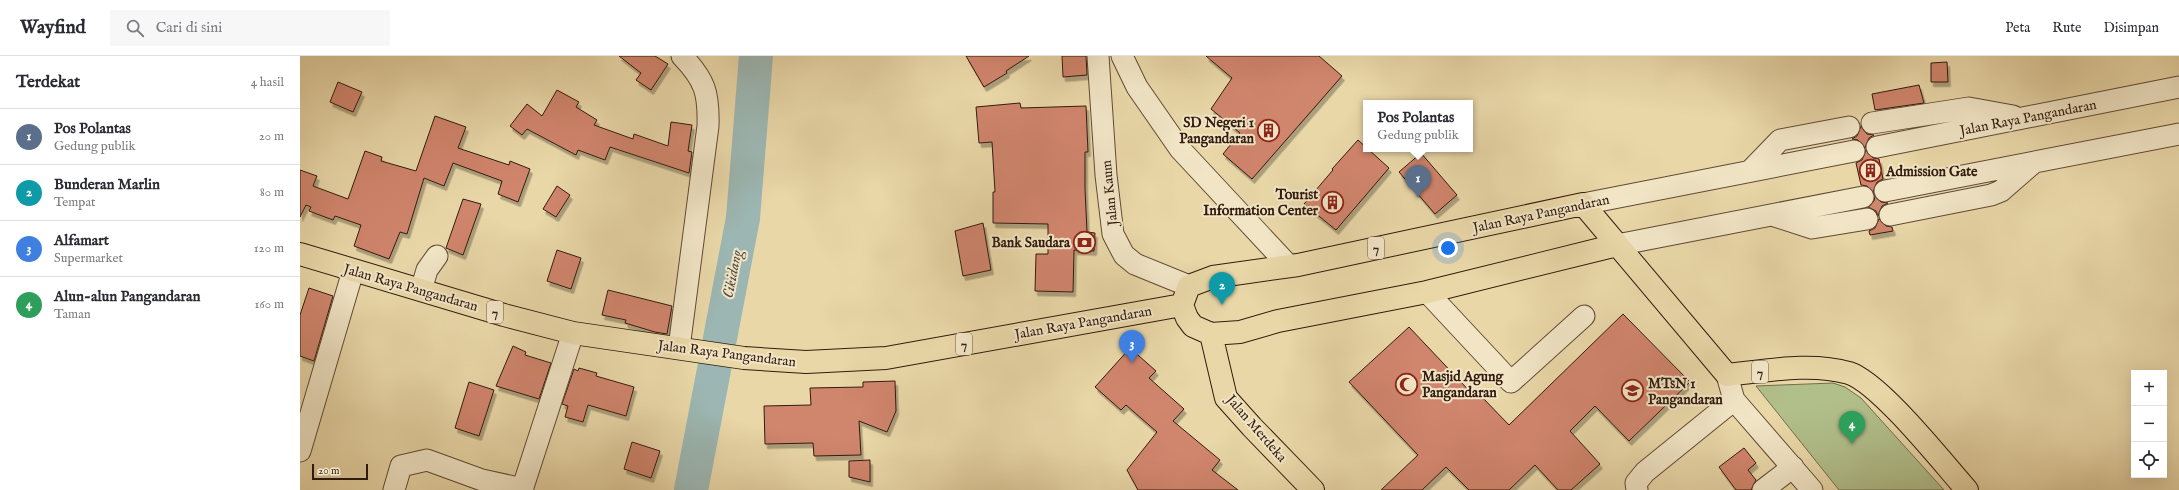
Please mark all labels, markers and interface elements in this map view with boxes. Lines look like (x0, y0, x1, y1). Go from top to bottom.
search box (110, 10, 390, 46)
text: Wayfind (20, 16, 86, 40)
icon: search (124, 17, 146, 39)
text: Cari di sini (156, 18, 222, 37)
text: Peta (2005, 19, 2030, 37)
text: Rute (2052, 19, 2081, 37)
text: Disimpan (2103, 19, 2159, 37)
text: Terdekat (16, 72, 80, 93)
text: 4 hasil (251, 74, 284, 91)
street label: Jalan Raya Pangandaran (1956, 96, 2099, 140)
popup (1363, 100, 1473, 152)
text: Pos Polantas (1377, 108, 1454, 127)
place label: SD Negeri 1 Pangandaran (1179, 114, 1255, 148)
building icon: SD Negeri 1 Pangandaran (1256, 117, 1282, 143)
text: Pos Polantas (54, 119, 131, 138)
text: Gedung publik (1377, 127, 1459, 144)
text: 1 (27, 128, 31, 145)
text: 20 m (259, 128, 284, 145)
text: Gedung publik (54, 138, 135, 155)
building icon: Admission Gate (1857, 158, 1883, 184)
street label: Jalan Kaum (1098, 159, 1123, 229)
place label: Admission Gate (1885, 163, 1978, 181)
pin: 1 (1405, 165, 1431, 198)
text: Bunderan Marlin (54, 175, 160, 194)
text: 2 (26, 184, 32, 201)
text: 80 m (260, 184, 284, 201)
place label: Tourist Information Center (1203, 186, 1319, 220)
building icon: Tourist Information Center (1320, 189, 1346, 215)
street label: Jalan Raya Pangandaran (1469, 191, 1612, 238)
text: Tempat (54, 194, 95, 211)
bank icon: Bank Saudara (1072, 229, 1098, 255)
text: Alfamart (54, 231, 109, 250)
place label: Bank Saudara (991, 234, 1071, 252)
road number: 7 (1368, 237, 1384, 259)
your location (1438, 238, 1458, 258)
text: 3 (27, 240, 31, 257)
text: 120 m (254, 240, 284, 257)
water label: Cikidang (719, 247, 748, 300)
text: Supermarket (54, 250, 123, 267)
street label: Jalan Raya Pangandaran (340, 260, 480, 316)
pin: 2 (1209, 272, 1235, 305)
text: Alun-alun Pangandaran (54, 287, 201, 306)
text: 4 (26, 296, 32, 313)
text: 160 m (254, 296, 284, 313)
road number: 7 (487, 301, 503, 323)
street label: Jalan Raya Pangandaran (1011, 302, 1154, 344)
text: Taman (54, 306, 91, 323)
pin: 3 (1119, 330, 1145, 363)
road number: 7 (956, 333, 972, 355)
street label: Jalan Raya Pangandaran (655, 336, 797, 371)
road number: 7 (1752, 361, 1768, 383)
place label: Masjid Agung Pangandaran (1422, 368, 1504, 402)
map controls (2131, 370, 2167, 478)
button: + (2131, 370, 2167, 406)
mosque icon: Masjid Agung Pangandaran (1394, 371, 1420, 397)
place label: MTsN 1 Pangandaran (1648, 375, 1723, 409)
school or university icon: MTsN 1 Pangandaran (1619, 378, 1645, 404)
street label: Jalan Merdeka (1221, 390, 1291, 467)
button: − (2131, 406, 2167, 442)
pin: 4 (1839, 411, 1865, 444)
button: locate (2131, 442, 2167, 478)
scale bar (312, 462, 368, 481)
text: 20 m (318, 464, 339, 478)

